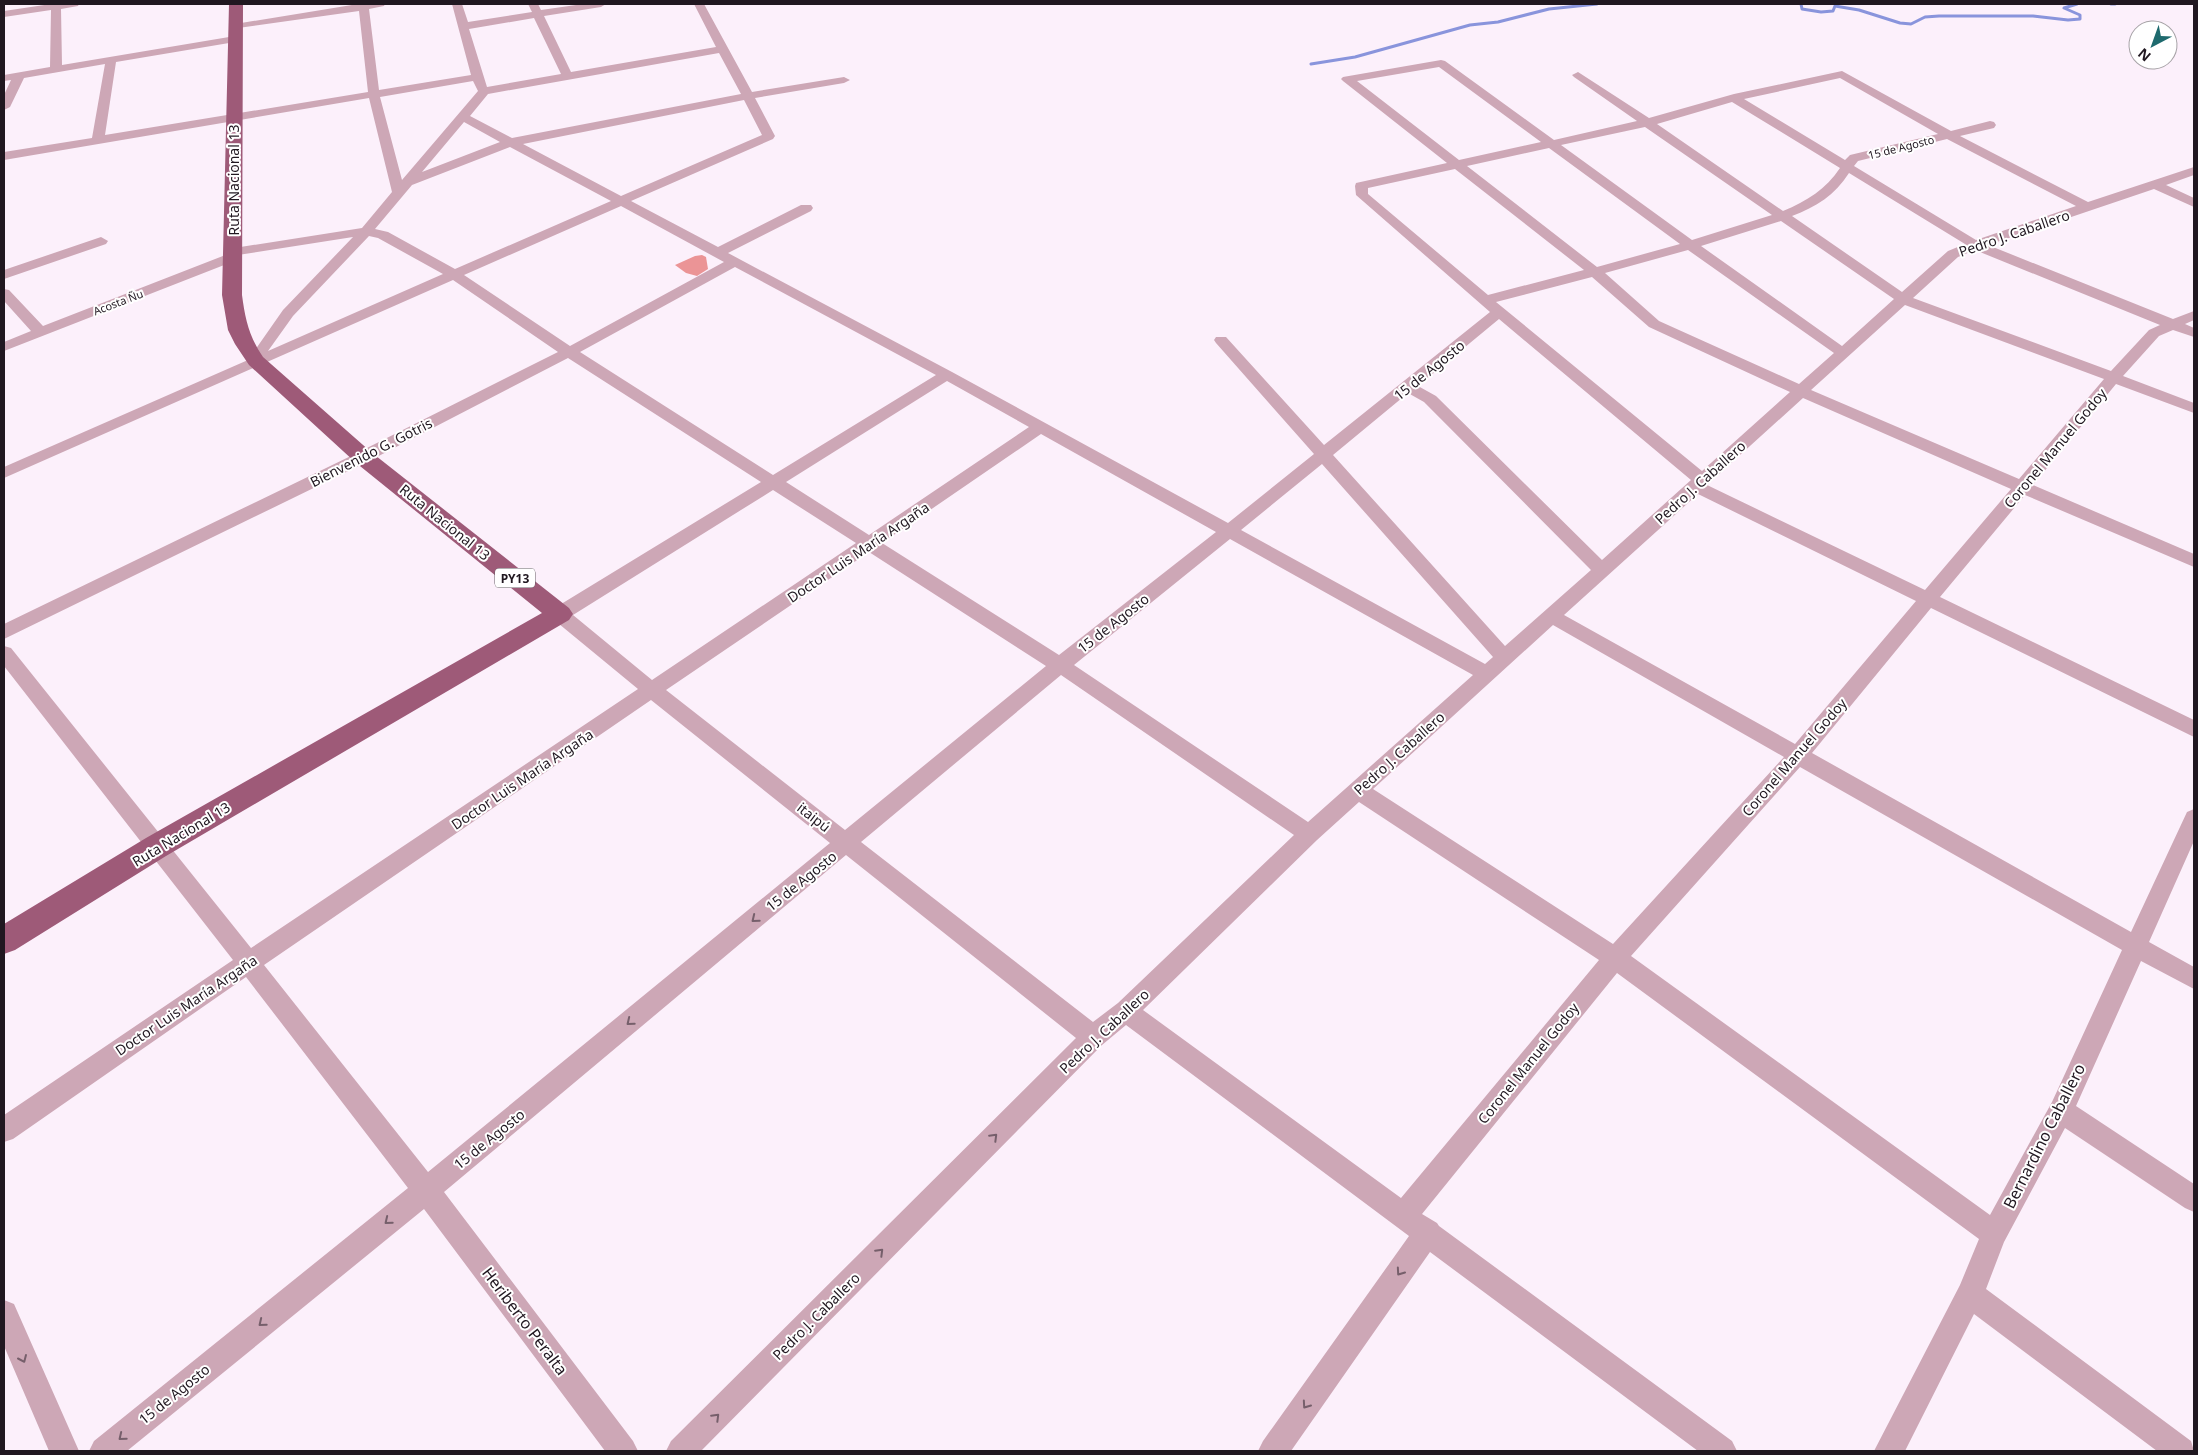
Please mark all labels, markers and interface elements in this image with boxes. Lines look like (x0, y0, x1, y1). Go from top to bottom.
north arrow (2128, 20, 2178, 70)
text: N (2134, 44, 2155, 66)
street label: Ruta Nacional 13 (224, 125, 243, 235)
street label: 15 de Agosto (1866, 131, 1936, 162)
street label: Pedro J. Caballero (1956, 205, 2072, 261)
street label: Acosta Ñu (91, 286, 145, 318)
street label: 15 de Agosto (1390, 336, 1468, 404)
street label: Coronel Manuel Godoy (1999, 384, 2111, 512)
street label: Bienvenido G. Gotris (307, 413, 436, 491)
street label: Pedro J. Caballero (1651, 436, 1749, 528)
street label: Ruta Nacional 13 (396, 480, 494, 564)
street label: Doctor Luis María Argaña (783, 497, 933, 607)
road number: PY13 (495, 568, 535, 588)
street label: 15 de Agosto (1073, 589, 1153, 657)
street label: Coronel Manuel Godoy (1737, 693, 1851, 820)
street label: Pedro J. Caballero (1350, 707, 1448, 799)
street label: Doctor Luis María Argaña (447, 724, 597, 834)
street label: Ruta Nacional 13 (129, 797, 233, 871)
street label: itaipú (793, 798, 835, 836)
street label: 15 de Agosto (762, 847, 840, 915)
one-way arrow (752, 913, 761, 922)
street label: Doctor Luis María Argaña (111, 950, 261, 1060)
street label: Pedro J. Caballero (1055, 984, 1153, 1078)
street label: Coronel Manuel Godoy (1473, 998, 1583, 1128)
one-way arrow (627, 1017, 636, 1025)
street label: Bernardino Caballero (1998, 1060, 2090, 1212)
street label: 15 de Agosto (450, 1105, 528, 1173)
one-way arrow (989, 1133, 998, 1142)
one-way arrow (385, 1215, 394, 1223)
one-way arrow (874, 1249, 883, 1258)
street label: Heriberto Peralta (477, 1263, 573, 1379)
one-way arrow (1397, 1266, 1406, 1276)
street label: Pedro J. Caballero (768, 1268, 864, 1364)
one-way arrow (259, 1318, 268, 1326)
one-way arrow (17, 1354, 28, 1363)
street label: 15 de Agosto (135, 1360, 213, 1428)
one-way arrow (1303, 1399, 1312, 1409)
one-way arrow (710, 1413, 719, 1422)
one-way arrow (119, 1431, 128, 1439)

